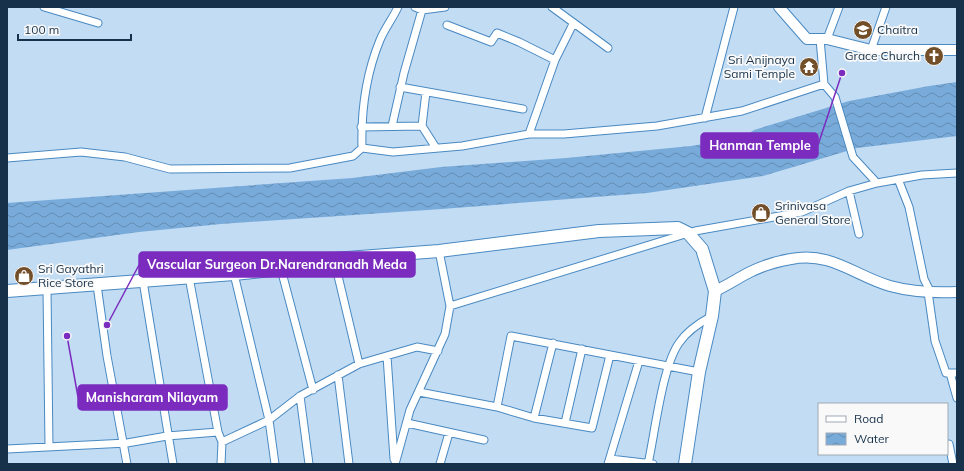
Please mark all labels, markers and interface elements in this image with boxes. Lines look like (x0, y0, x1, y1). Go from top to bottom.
scale bar (18, 16, 131, 42)
school or university icon: Chaitra (852, 19, 874, 41)
text: 100 m (24, 22, 59, 37)
place label: Chaitra (877, 22, 918, 37)
church icon: Grace Church (923, 45, 945, 67)
place label: Grace Church (845, 48, 920, 63)
place label: Sri Anijnaya Sami Temple (724, 52, 795, 81)
temple icon: Sri Anijnaya Sami Temple (798, 56, 820, 78)
callout: Hanman Temple (701, 133, 818, 158)
text: Hanman Temple (709, 137, 811, 153)
place label: Srinivasa General Store (775, 198, 851, 227)
shop icon: Srinivasa General Store (750, 202, 772, 224)
callout: Vascular Surgeon Dr.Narendranadh Meda (139, 252, 415, 277)
text: Vascular Surgeon Dr.Narendranadh Meda (146, 256, 407, 272)
place label: Sri Gayathri Rice Store (38, 261, 104, 290)
shop icon: Sri Gayathri Rice Store (13, 265, 35, 287)
callout: Manisharam Nilayam (78, 385, 227, 410)
text: Manisharam Nilayam (86, 389, 218, 406)
legend (818, 403, 948, 455)
text: Road (854, 411, 883, 426)
text: Water (854, 431, 890, 446)

